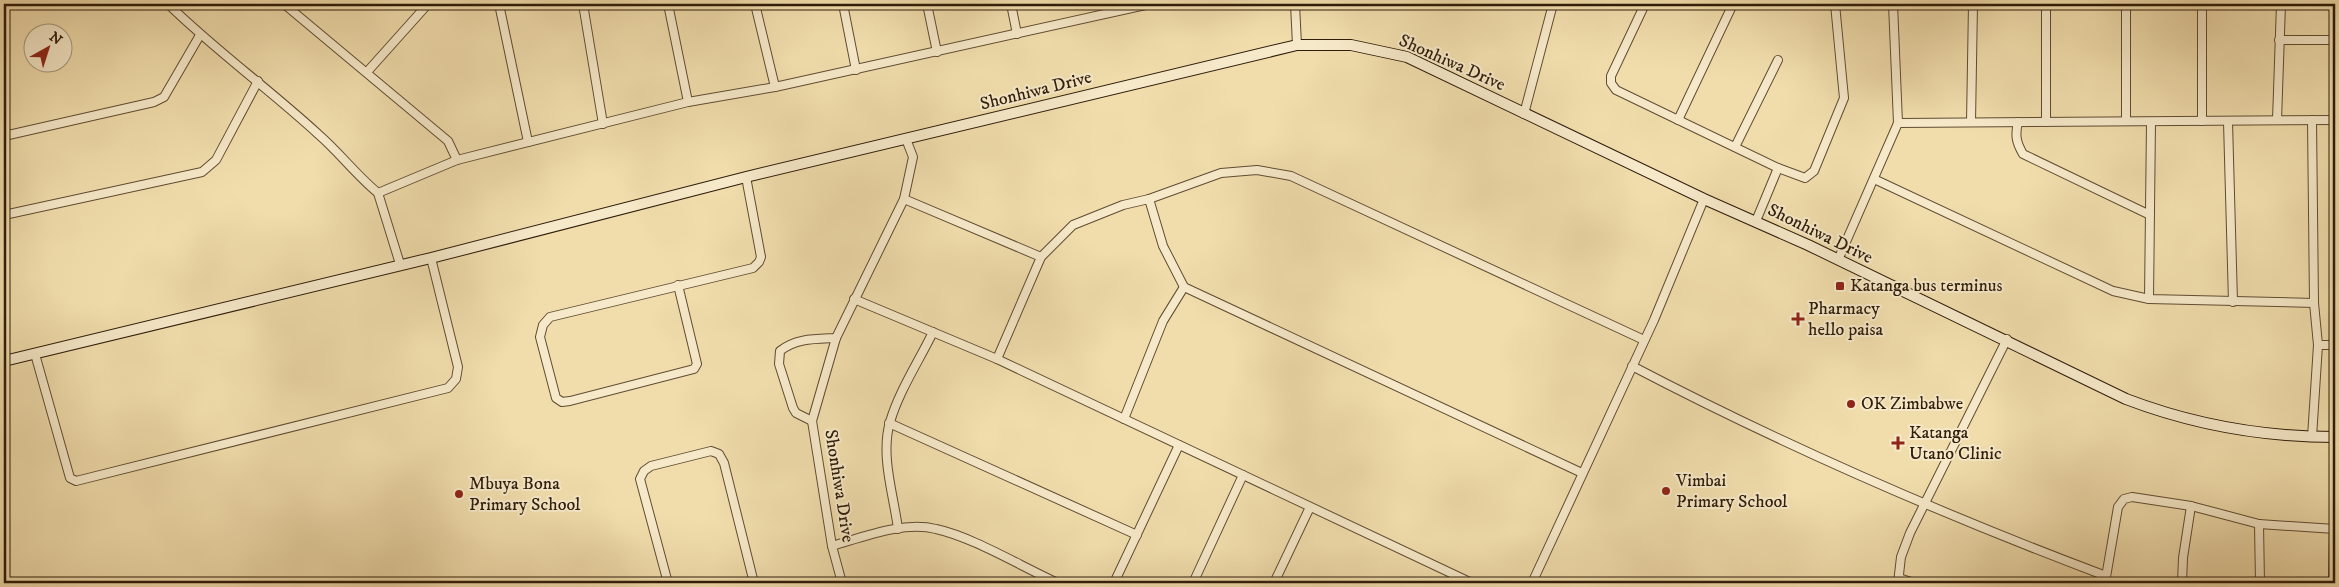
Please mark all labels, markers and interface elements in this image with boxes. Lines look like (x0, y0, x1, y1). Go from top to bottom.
north arrow (22, 22, 72, 72)
text: N (45, 28, 66, 50)
street label: Shonhiwa Drive (1395, 30, 1509, 96)
street label: Shonhiwa Drive (978, 67, 1094, 115)
street label: Shonhiwa Drive (1764, 199, 1876, 269)
place label: Katanga bus terminus (1850, 275, 2002, 297)
marker: Katanga bus terminus (1834, 280, 1846, 292)
place label: Pharmacy hello paisa (1808, 298, 1884, 341)
marker: Pharmacy hello paisa (1792, 313, 1804, 325)
place label: OK Zimbabwe (1861, 393, 1963, 415)
marker: OK Zimbabwe (1845, 398, 1857, 410)
place label: Katanga Utano Clinic (1909, 422, 2002, 465)
street label: Shonhiwa Drive (819, 428, 859, 544)
marker: Katanga Utano Clinic (1891, 436, 1905, 450)
place label: Vimbai Primary School (1675, 470, 1788, 513)
place label: Mbuya Bona Primary School (469, 473, 581, 516)
marker: Vimbai Primary School (1660, 485, 1672, 497)
marker: Mbuya Bona Primary School (453, 488, 465, 500)

